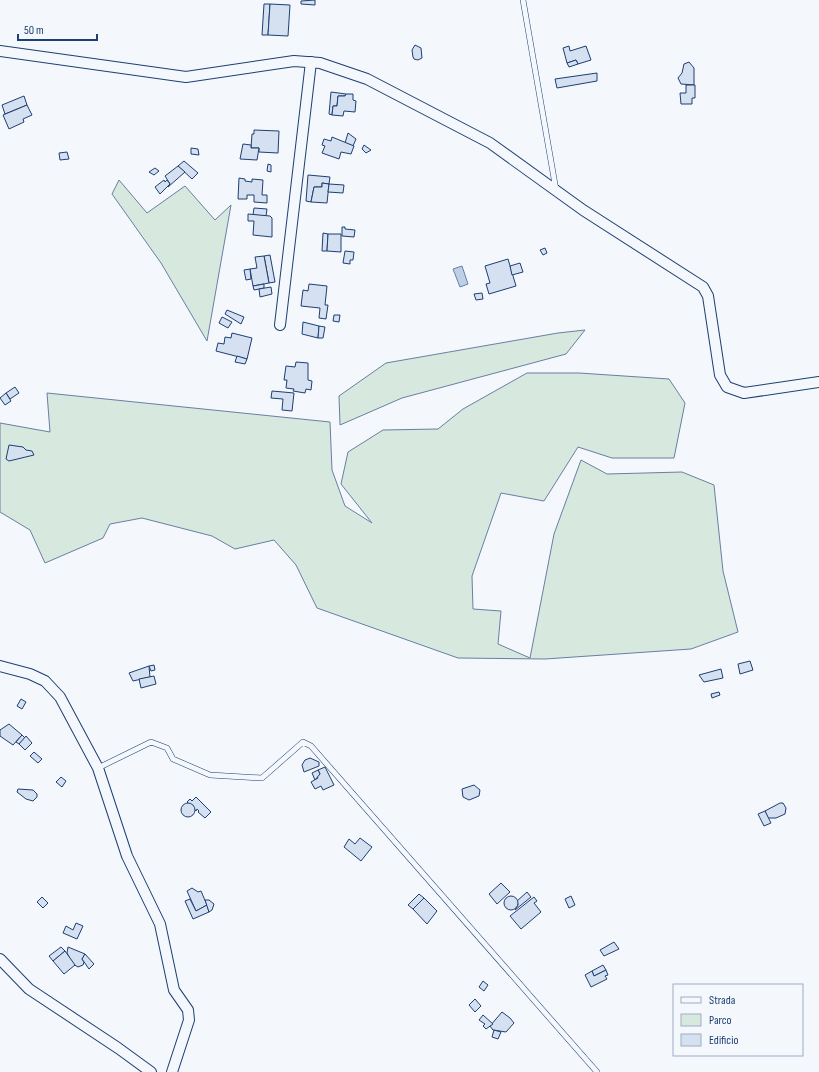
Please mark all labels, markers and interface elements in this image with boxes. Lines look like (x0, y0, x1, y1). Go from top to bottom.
scale bar (18, 16, 97, 42)
text: 50 m (24, 23, 44, 38)
legend (673, 984, 803, 1056)
text: Strada (709, 993, 736, 1008)
text: Parco (709, 1013, 732, 1028)
text: Edificio (709, 1033, 738, 1048)

